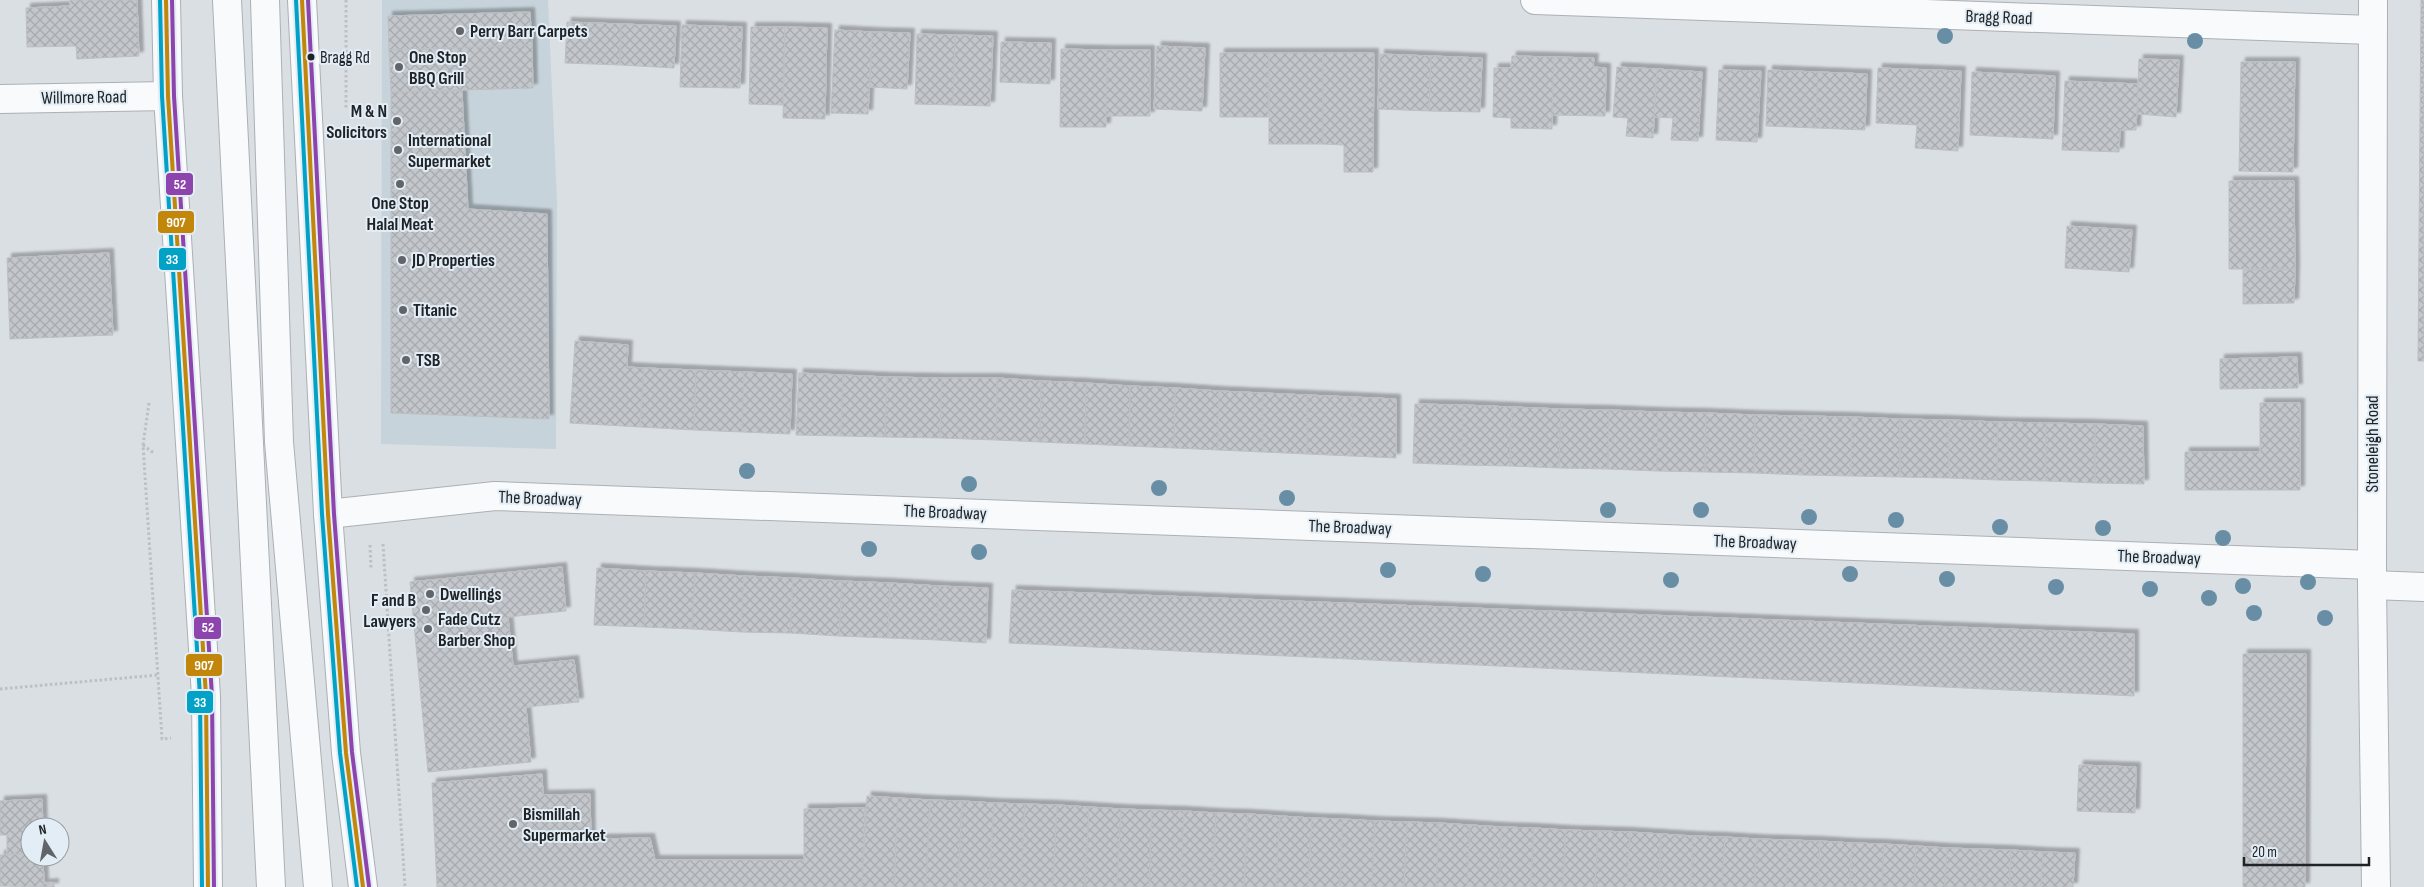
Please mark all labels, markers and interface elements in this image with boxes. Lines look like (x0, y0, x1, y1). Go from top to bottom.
street label: Bragg Road (1965, 6, 2033, 29)
place label: Perry Barr Carpets (470, 21, 588, 42)
marker: Perry Barr Carpets (454, 25, 466, 37)
place label: One Stop BBQ Grill (409, 47, 467, 89)
place label: Bragg Rd (320, 48, 370, 68)
marker: Bragg Rd (306, 52, 316, 62)
marker: One Stop BBQ Grill (393, 61, 405, 73)
street label: Willmore Road (41, 86, 127, 109)
place label: M & N Solicitors (326, 101, 387, 143)
marker: M & N Solicitors (391, 115, 403, 127)
place label: International Supermarket (408, 130, 491, 172)
marker: International Supermarket (392, 144, 404, 156)
line badge: 52 (165, 172, 194, 196)
text: 52 (174, 176, 186, 193)
marker: One Stop Halal Meat (394, 178, 406, 190)
place label: One Stop Halal Meat (367, 193, 433, 235)
line badge: 907 (157, 210, 195, 234)
text: 907 (166, 214, 187, 231)
line badge: 33 (158, 247, 187, 271)
place label: JD Properties (411, 250, 495, 271)
text: 33 (166, 251, 178, 268)
marker: JD Properties (396, 254, 408, 266)
place label: Titanic (413, 300, 457, 321)
marker: Titanic (397, 304, 409, 316)
place label: TSB (416, 350, 441, 371)
marker: TSB (400, 354, 412, 366)
street label: Stoneleigh Road (2362, 395, 2383, 493)
street label: The Broadway (498, 487, 582, 510)
street label: The Broadway (903, 501, 987, 524)
street label: The Broadway (1308, 516, 1392, 539)
street label: The Broadway (1713, 531, 1797, 554)
street label: The Broadway (2117, 546, 2201, 569)
place label: Dwellings (440, 584, 502, 605)
marker: Dwellings (424, 588, 436, 600)
place label: F and B Lawyers (363, 590, 416, 632)
marker: F and B Lawyers (420, 604, 432, 616)
place label: Fade Cutz Barber Shop (438, 609, 515, 651)
line badge: 52 (193, 616, 222, 640)
text: 52 (202, 619, 214, 636)
marker: Fade Cutz Barber Shop (422, 623, 434, 635)
line badge: 907 (185, 653, 223, 677)
text: 907 (194, 657, 215, 674)
line badge: 33 (186, 690, 214, 714)
text: 33 (194, 694, 206, 711)
place label: Bismillah Supermarket (523, 804, 606, 846)
north arrow (20, 817, 70, 867)
marker: Bismillah Supermarket (507, 818, 519, 830)
text: N (37, 821, 48, 839)
scale bar (2244, 834, 2369, 866)
text: 20 m (2252, 843, 2277, 862)

